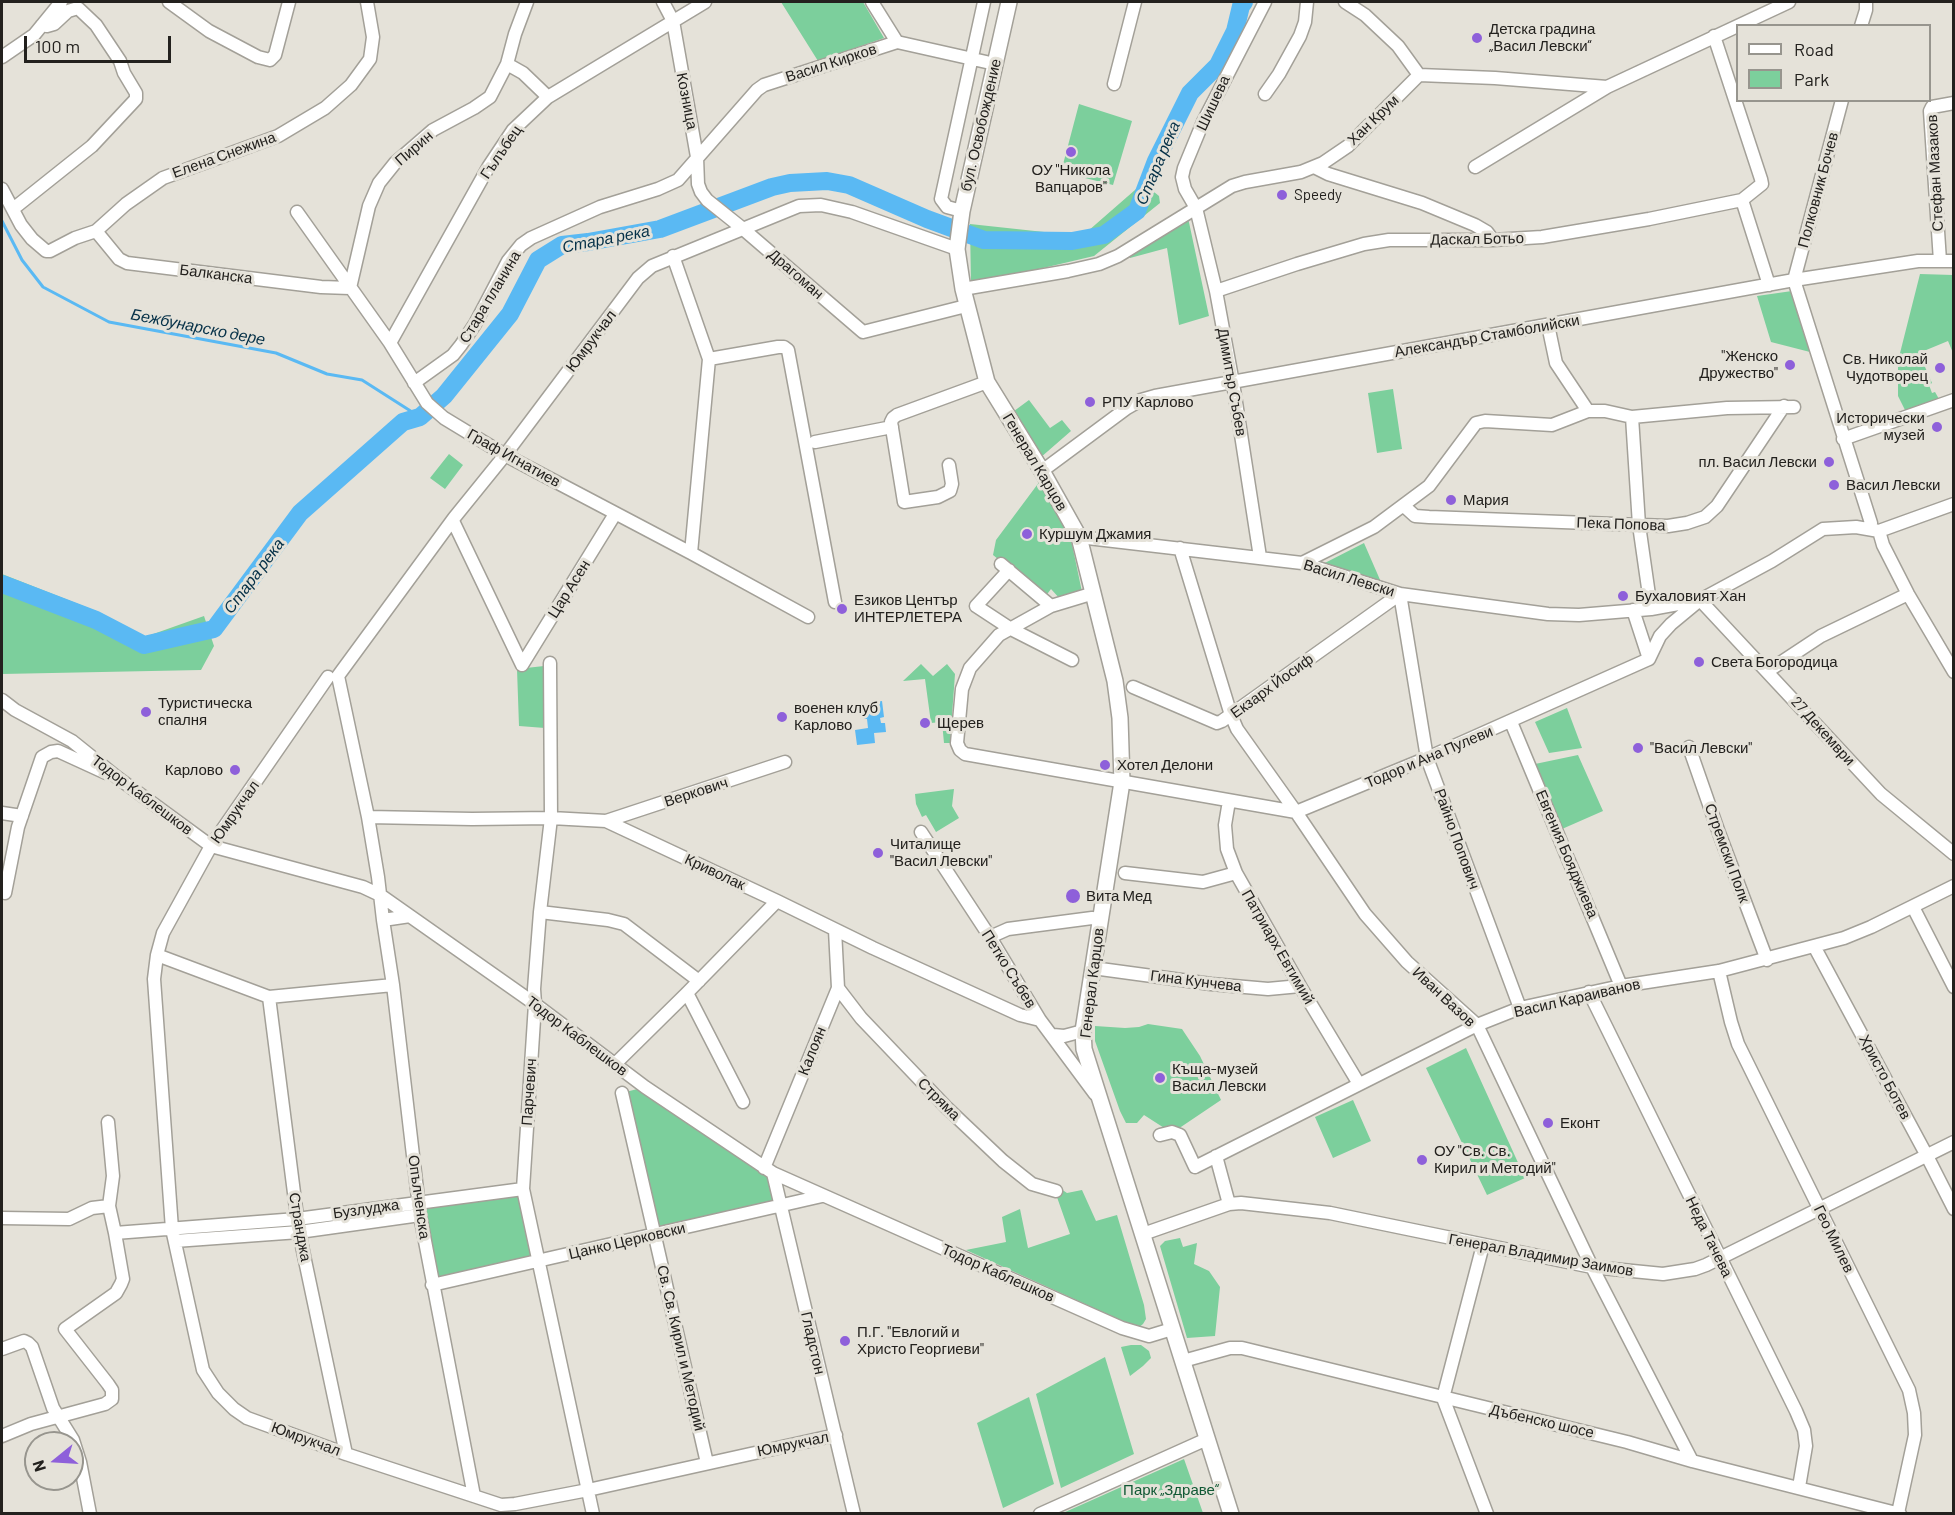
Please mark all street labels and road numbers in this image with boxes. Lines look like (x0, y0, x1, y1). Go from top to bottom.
street label: Васил Кирков (783, 40, 879, 86)
street label: бул. Освобождение (957, 57, 1005, 193)
street label: Козница (673, 71, 701, 131)
street label: Шишева (1192, 73, 1234, 133)
street label: Хан Крум (1344, 91, 1402, 149)
street label: Стефан Мазаков (1923, 114, 1947, 232)
street label: Гълъбец (476, 122, 526, 182)
street label: Пирин (391, 127, 437, 169)
street label: Елена Снежина (170, 128, 278, 182)
street label: Полковник Бочев (1794, 130, 1842, 250)
street label: Даскал Ботьо (1430, 229, 1524, 249)
street label: Драгоман (765, 245, 827, 303)
street label: Стара планина (455, 248, 525, 346)
street label: Балканска (179, 261, 253, 287)
street label: Юмрукчал (562, 307, 620, 375)
street label: Александър Стамболийски (1393, 311, 1581, 361)
street label: Димитър Събев (1214, 326, 1250, 438)
street label: Генерал Карцов (999, 410, 1071, 514)
street label: Граф Игнатиев (464, 425, 564, 491)
street label: Пека Попова (1576, 513, 1666, 535)
street label: Васил Левски (1301, 556, 1397, 600)
street label: Цар Асен (544, 557, 594, 621)
street label: Екзарх Йосиф (1227, 650, 1317, 722)
street label: 27 Декември (1787, 693, 1859, 769)
street label: Тодор и Ана Пулеви (1363, 722, 1495, 792)
street label: Тодор Каблешков (88, 751, 196, 839)
street label: Веркович (662, 773, 730, 811)
street label: Юмрукчал (207, 777, 263, 847)
street label: Райно Попович (1430, 786, 1484, 892)
street label: Евгения Бояджиева (1532, 787, 1602, 921)
street label: Стремски Полк (1701, 801, 1753, 905)
street label: Криволак (682, 850, 748, 894)
street label: Патриарх Евтимий (1238, 886, 1318, 1008)
street label: Петко Събев (978, 927, 1040, 1011)
street label: Генерал Карцов (1076, 927, 1108, 1039)
street label: Иван Вазов (1409, 963, 1479, 1031)
street label: Гина Кунчева (1149, 966, 1243, 996)
street label: Васил Караиванов (1512, 975, 1642, 1021)
street label: Тодор Каблешков (523, 992, 631, 1080)
street label: Калоян (794, 1024, 830, 1078)
street label: Христо Ботев (1855, 1032, 1915, 1122)
street label: Парчевич (518, 1058, 540, 1126)
street label: Стряма (914, 1074, 964, 1124)
street label: Опълченска (404, 1154, 434, 1240)
street label: Странджа (285, 1191, 315, 1263)
street label: Неда Тачева (1682, 1194, 1736, 1280)
street label: Бузлуджа (332, 1195, 400, 1223)
street label: Гео Милев (1810, 1202, 1858, 1276)
street label: Цанко Церковски (567, 1219, 687, 1263)
street label: Генерал Владимир Заимов (1447, 1230, 1635, 1280)
street label: Тодор Каблешков (939, 1240, 1057, 1306)
street label: Св. Св. Кирил и Методий (653, 1263, 709, 1433)
street label: Гладстон (797, 1310, 829, 1376)
street label: Дъбенско шосе (1488, 1400, 1596, 1442)
street label: Юмрукчал (269, 1418, 343, 1460)
street label: Юмрукчал (756, 1428, 830, 1460)

